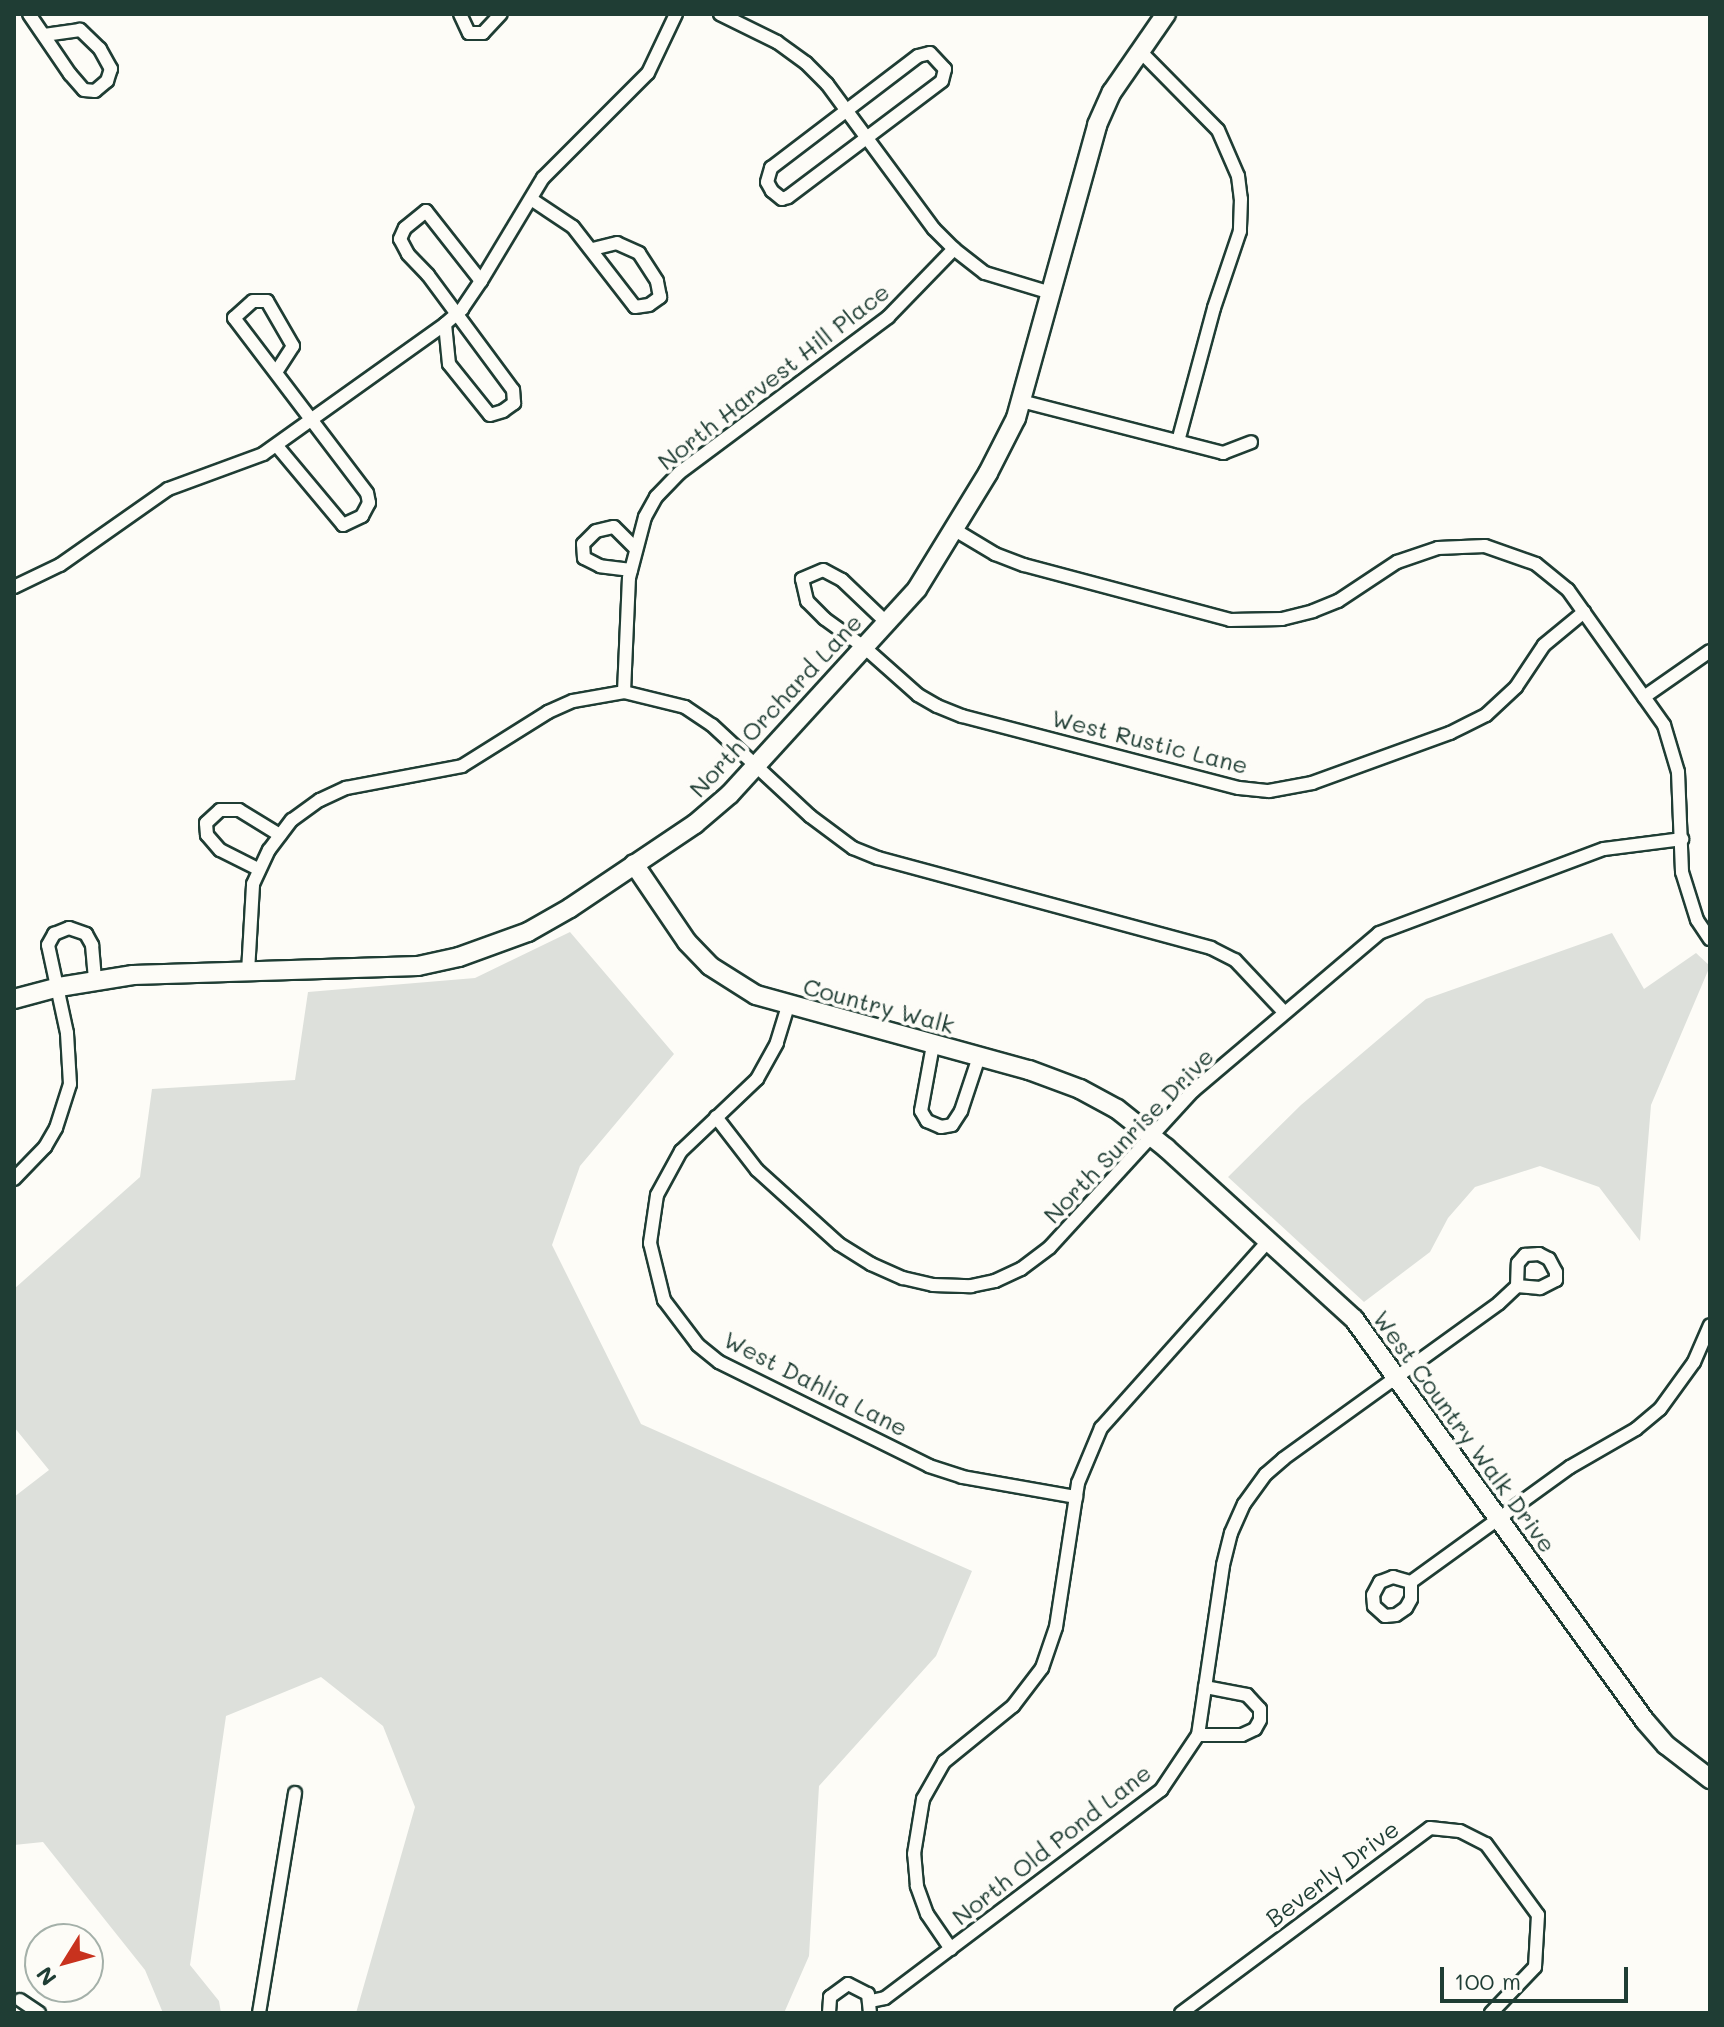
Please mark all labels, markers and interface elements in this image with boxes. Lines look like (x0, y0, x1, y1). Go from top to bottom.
street label: North Harvest Hill Place (651, 277, 895, 475)
street label: North Orchard Lane (683, 607, 867, 803)
street label: West Rustic Lane (1049, 703, 1251, 779)
street label: Country Walk (800, 971, 958, 1039)
street label: North Sunrise Drive (1037, 1041, 1219, 1229)
street label: West Country Walk Drive (1367, 1304, 1563, 1558)
street label: West Dahlia Lane (719, 1324, 913, 1442)
street label: North Old Pond Lane (946, 1757, 1156, 1931)
street label: Beverly Drive (1260, 1814, 1404, 1932)
north arrow (24, 1923, 104, 2003)
scale bar (1444, 1951, 1632, 2001)
text: N (29, 1961, 63, 1992)
text: 100 m (1454, 1965, 1521, 1996)

